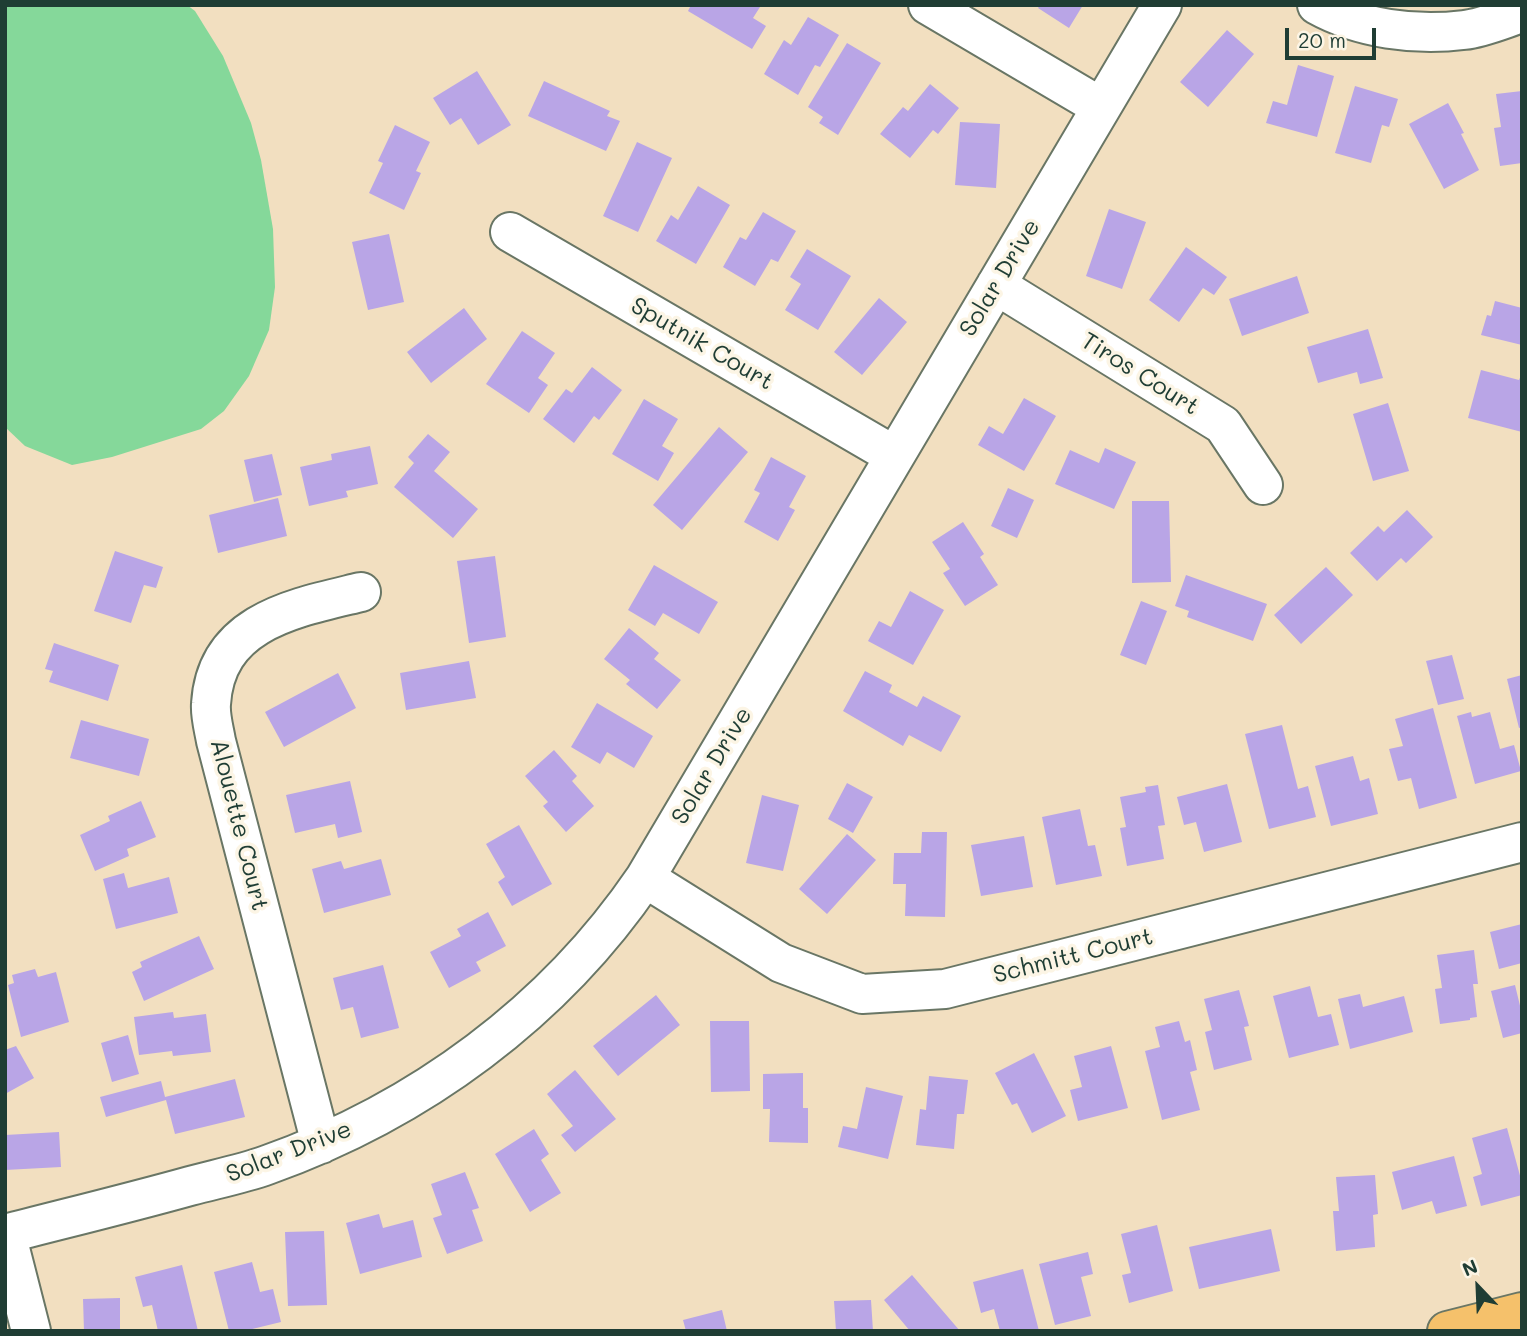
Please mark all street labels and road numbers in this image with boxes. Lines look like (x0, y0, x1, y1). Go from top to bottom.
street label: Solar Drive (954, 214, 1046, 342)
street label: Sputnik Court (625, 291, 779, 397)
street label: Tiros Court (1076, 326, 1204, 422)
street label: Solar Drive (666, 702, 758, 830)
street label: Alouette Court (204, 736, 274, 914)
street label: Schmitt Court (990, 922, 1156, 990)
street label: Solar Drive (222, 1115, 356, 1189)

